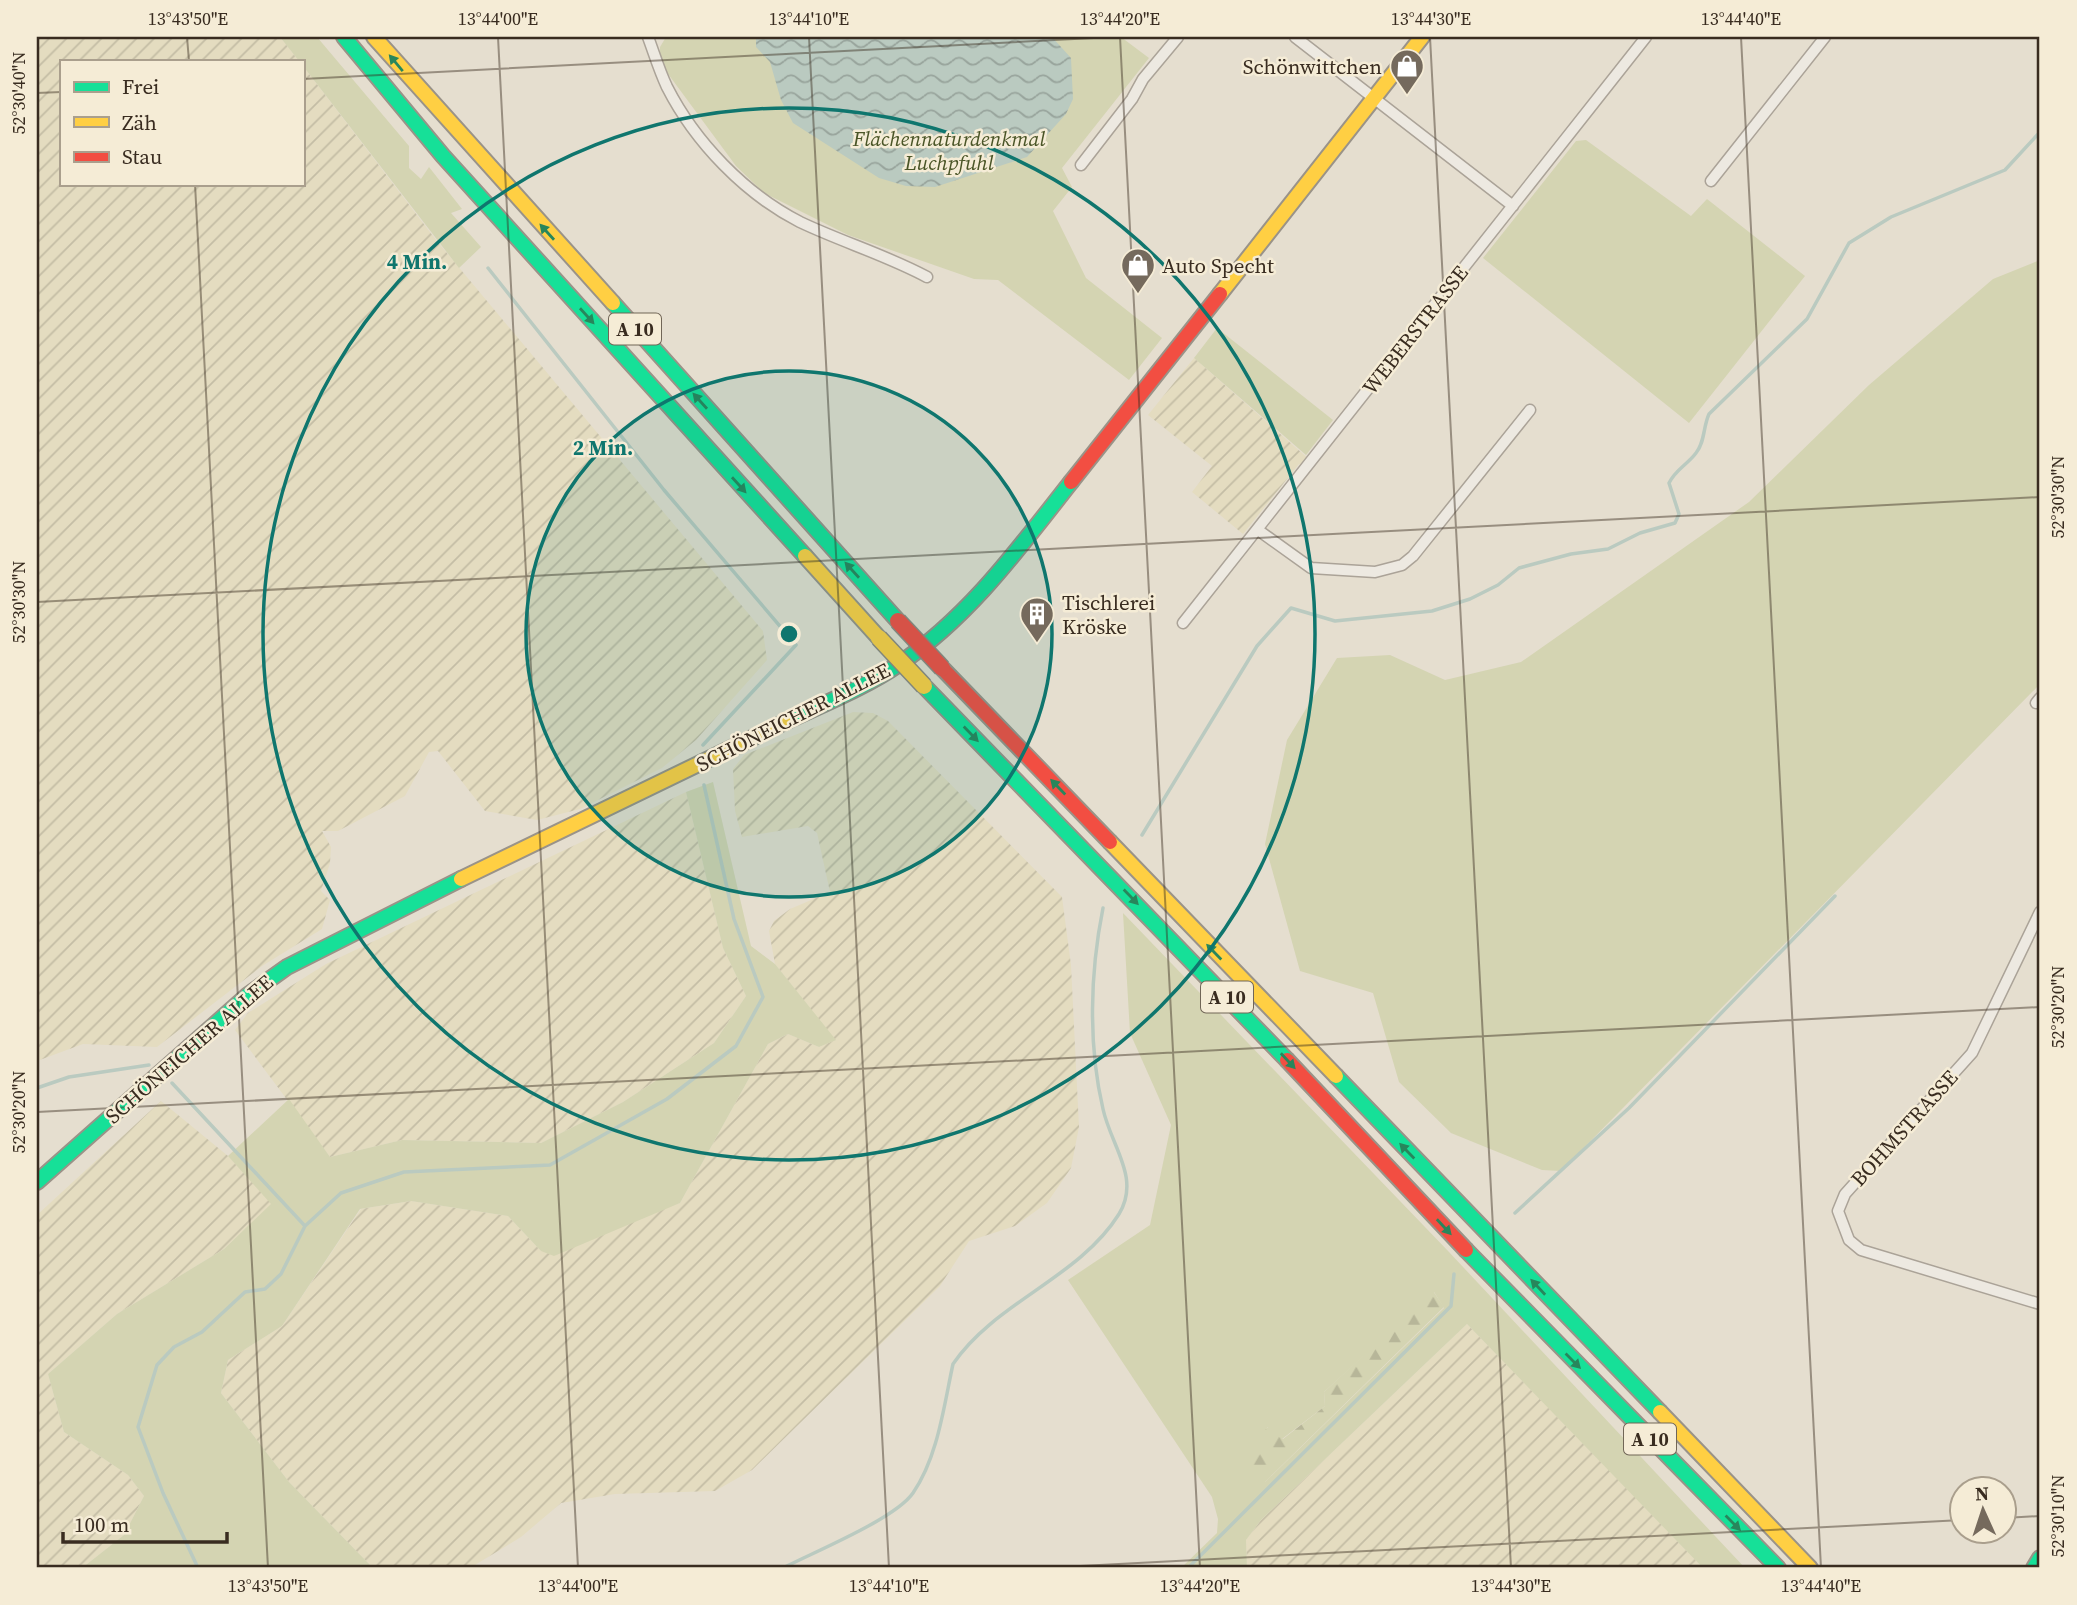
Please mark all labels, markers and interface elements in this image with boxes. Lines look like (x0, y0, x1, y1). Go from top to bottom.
text: 13°43'50"E (148, 6, 228, 31)
text: 13°44'00"E (458, 6, 538, 31)
text: 13°44'10"E (769, 6, 849, 31)
text: 13°44'20"E (1080, 6, 1160, 31)
text: 13°44'30"E (1391, 6, 1471, 31)
text: 13°44'40"E (1701, 6, 1781, 31)
shop icon: Schönwittchen (1388, 47, 1426, 96)
text: 52°30'40"N (6, 52, 31, 134)
place label: Schönwittchen (1243, 52, 1382, 81)
one-way arrow (389, 54, 404, 71)
legend (60, 60, 304, 186)
text: Frei (122, 72, 159, 101)
text: Zäh (122, 108, 157, 137)
park label: Flächennaturdenkmal Luchpfuhl (852, 124, 1045, 177)
text: Stau (122, 142, 162, 171)
one-way arrow (540, 224, 556, 241)
shop icon: Auto Specht (1119, 246, 1157, 295)
text: 4 Min. (387, 247, 447, 276)
place label: Auto Specht (1162, 251, 1274, 280)
street label: WEBERSTRASSE (1355, 259, 1475, 401)
one-way arrow (579, 307, 595, 324)
road number: A 10 (609, 314, 661, 344)
one-way arrow (692, 392, 708, 410)
text: 2 Min. (573, 433, 633, 462)
text: 52°30'30"N (2045, 456, 2070, 538)
one-way arrow (731, 476, 747, 494)
text: 52°30'30"N (6, 561, 31, 643)
one-way arrow (845, 562, 861, 579)
place label: Tischlerei Kröske (1062, 588, 1155, 641)
building icon: Tischlerei Kröske (1018, 595, 1056, 644)
centre of rings (777, 622, 801, 646)
street label: SCHÖNEICHER ALLEE (691, 656, 895, 778)
one-way arrow (963, 726, 980, 743)
one-way arrow (1050, 779, 1066, 796)
one-way arrow (1122, 888, 1139, 905)
one-way arrow (1206, 944, 1223, 961)
text: 52°30'20"N (2045, 966, 2070, 1048)
street label: SCHÖNEICHER ALLEE (99, 968, 279, 1130)
road number: A 10 (1201, 981, 1253, 1012)
one-way arrow (1279, 1053, 1296, 1070)
street label: BOHMSTRASSE (1844, 1063, 1964, 1193)
text: 52°30'20"N (6, 1071, 31, 1153)
one-way arrow (1399, 1143, 1415, 1160)
one-way arrow (1436, 1218, 1453, 1235)
one-way arrow (1530, 1278, 1546, 1296)
one-way arrow (1565, 1352, 1581, 1369)
road number: A 10 (1624, 1424, 1676, 1455)
text: 52°30'10"N (2045, 1475, 2070, 1557)
north arrow (1948, 1476, 2018, 1546)
text: N (1975, 1480, 1990, 1506)
scale bar (63, 1500, 228, 1544)
text: 100 m (74, 1510, 129, 1539)
one-way arrow (1725, 1514, 1742, 1531)
text: 13°43'50"E (228, 1573, 308, 1598)
text: 13°44'00"E (538, 1573, 618, 1598)
text: 13°44'10"E (849, 1573, 929, 1598)
text: 13°44'20"E (1160, 1573, 1240, 1598)
text: 13°44'30"E (1471, 1573, 1551, 1598)
text: 13°44'40"E (1781, 1573, 1861, 1598)

